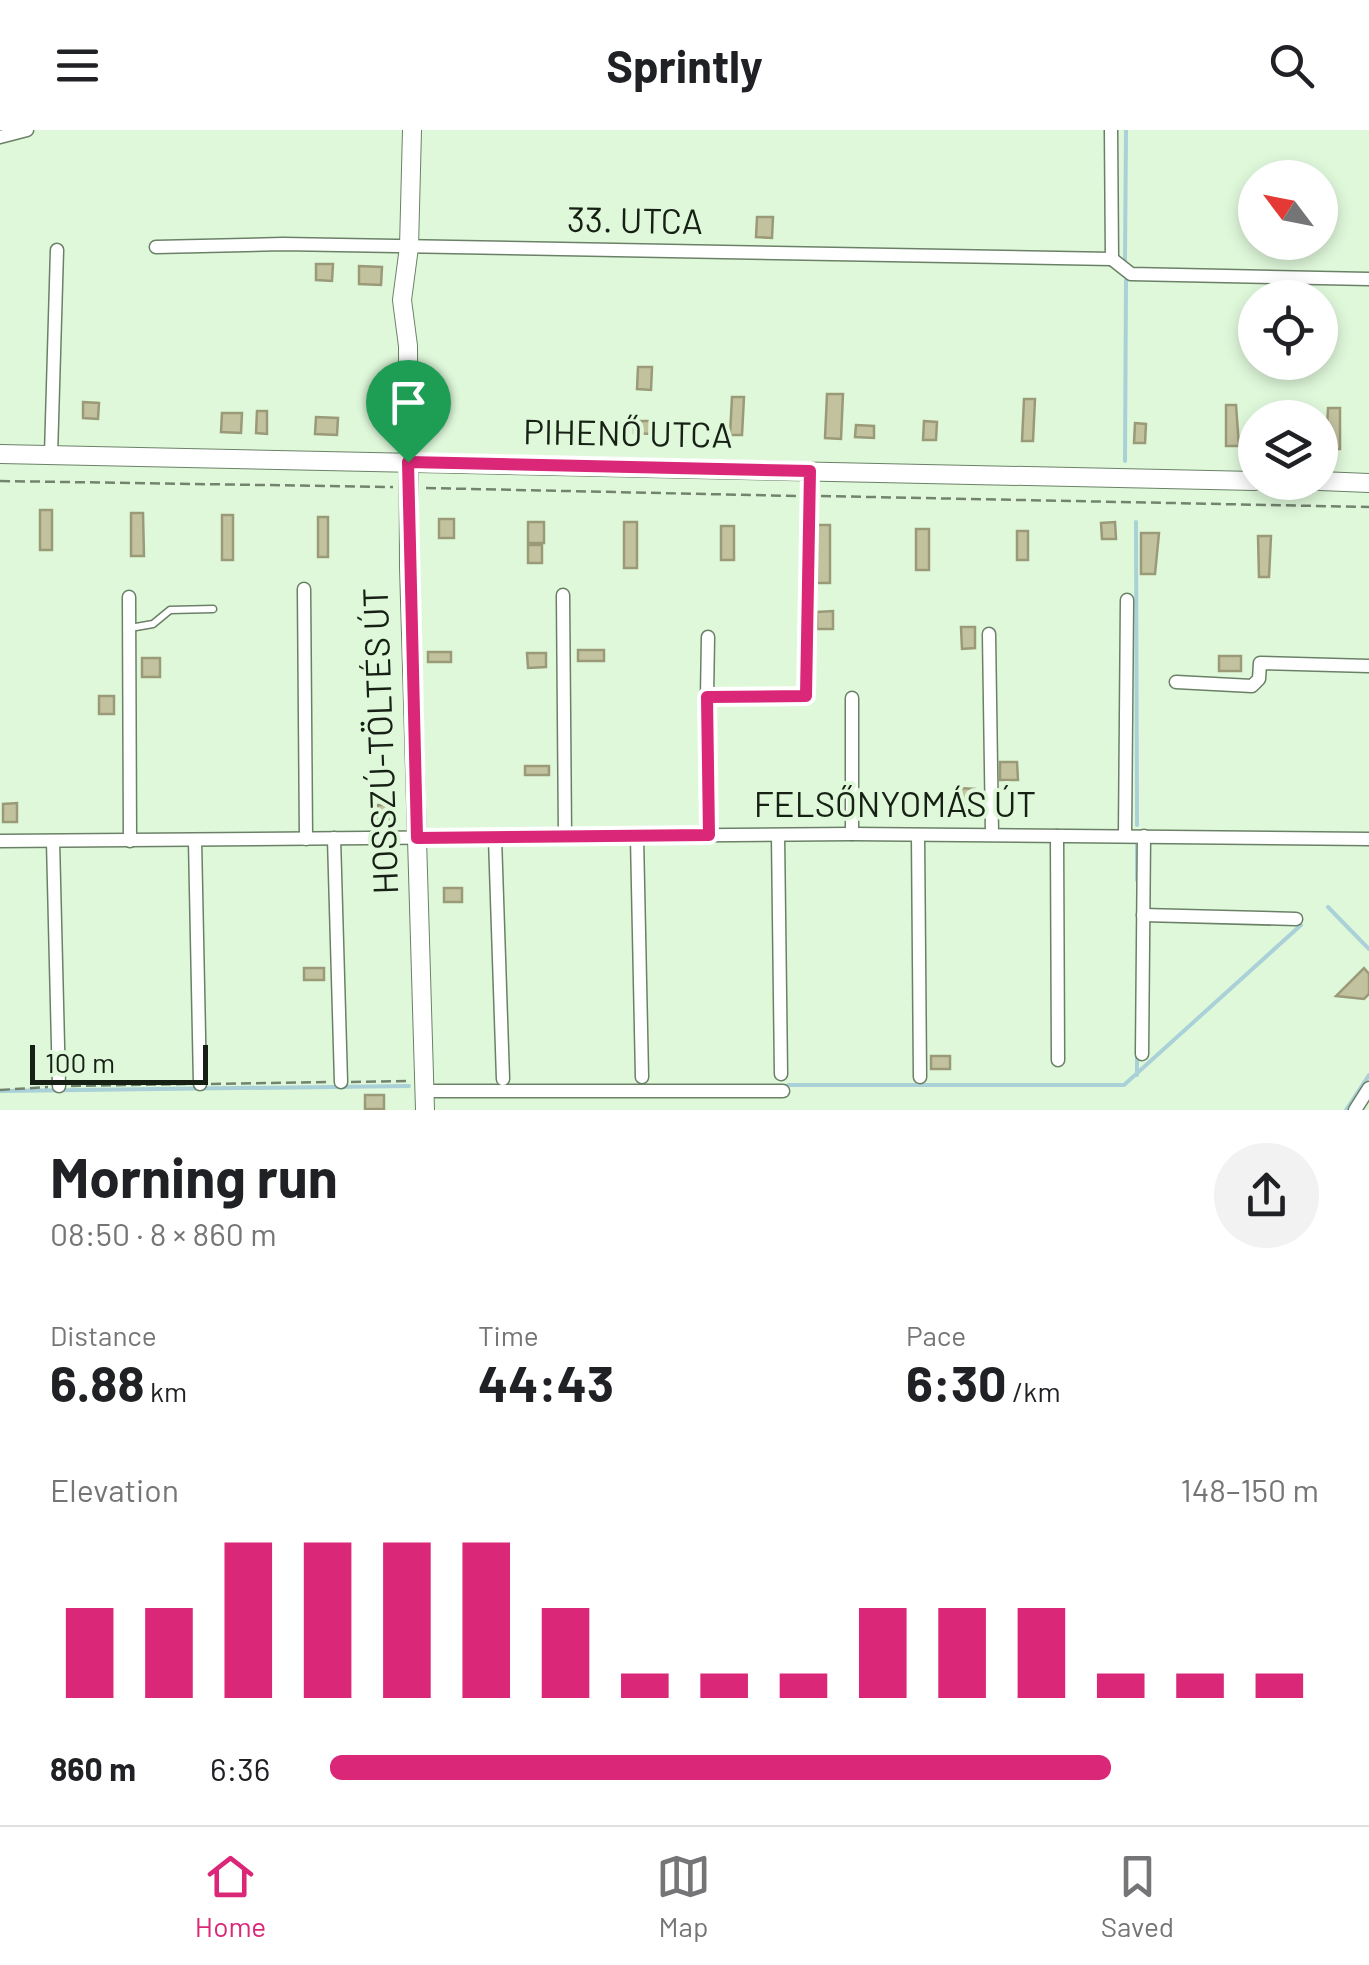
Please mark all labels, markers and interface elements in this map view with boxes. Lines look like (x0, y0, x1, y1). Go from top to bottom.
icon: menu (50, 38, 105, 93)
text: Sprintly (606, 38, 763, 92)
icon: search (1264, 38, 1319, 93)
north arrow (1238, 160, 1338, 260)
map controls (1238, 160, 1338, 500)
street label: 33. UTCA (567, 197, 703, 241)
button: locate (1238, 280, 1338, 380)
pin (366, 360, 451, 463)
icon: arrive (381, 375, 436, 430)
button: layers (1238, 400, 1338, 500)
street label: PIHENŐ UTCA (523, 409, 733, 455)
street label: HOSSZÚ-TÖLTÉS ÚT (353, 587, 405, 895)
street label: FELSŐNYOMÁS ÚT (754, 782, 1036, 824)
scale bar (30, 1040, 208, 1084)
text: 100 m (45, 1045, 115, 1079)
text: Morning run (50, 1143, 338, 1209)
button: share (1214, 1143, 1319, 1248)
text: 08:50 · 8 × 860 m (50, 1214, 277, 1252)
text: Distance (50, 1318, 157, 1352)
text: Time (478, 1318, 539, 1352)
text: Pace (906, 1318, 966, 1352)
text: 6.88 (50, 1352, 144, 1412)
text: 44:43 (478, 1352, 614, 1412)
text: 6:30 (906, 1352, 1007, 1412)
text: km (144, 1374, 187, 1408)
text: /km (1007, 1374, 1061, 1408)
text: Elevation (50, 1470, 179, 1508)
text: 148–150 m (1181, 1470, 1319, 1508)
text: 860 m (50, 1749, 136, 1787)
text: 6:36 (210, 1749, 270, 1787)
tab: Home (195, 1849, 266, 1943)
tab: Map (656, 1849, 711, 1943)
tab: Saved (1101, 1849, 1174, 1943)

